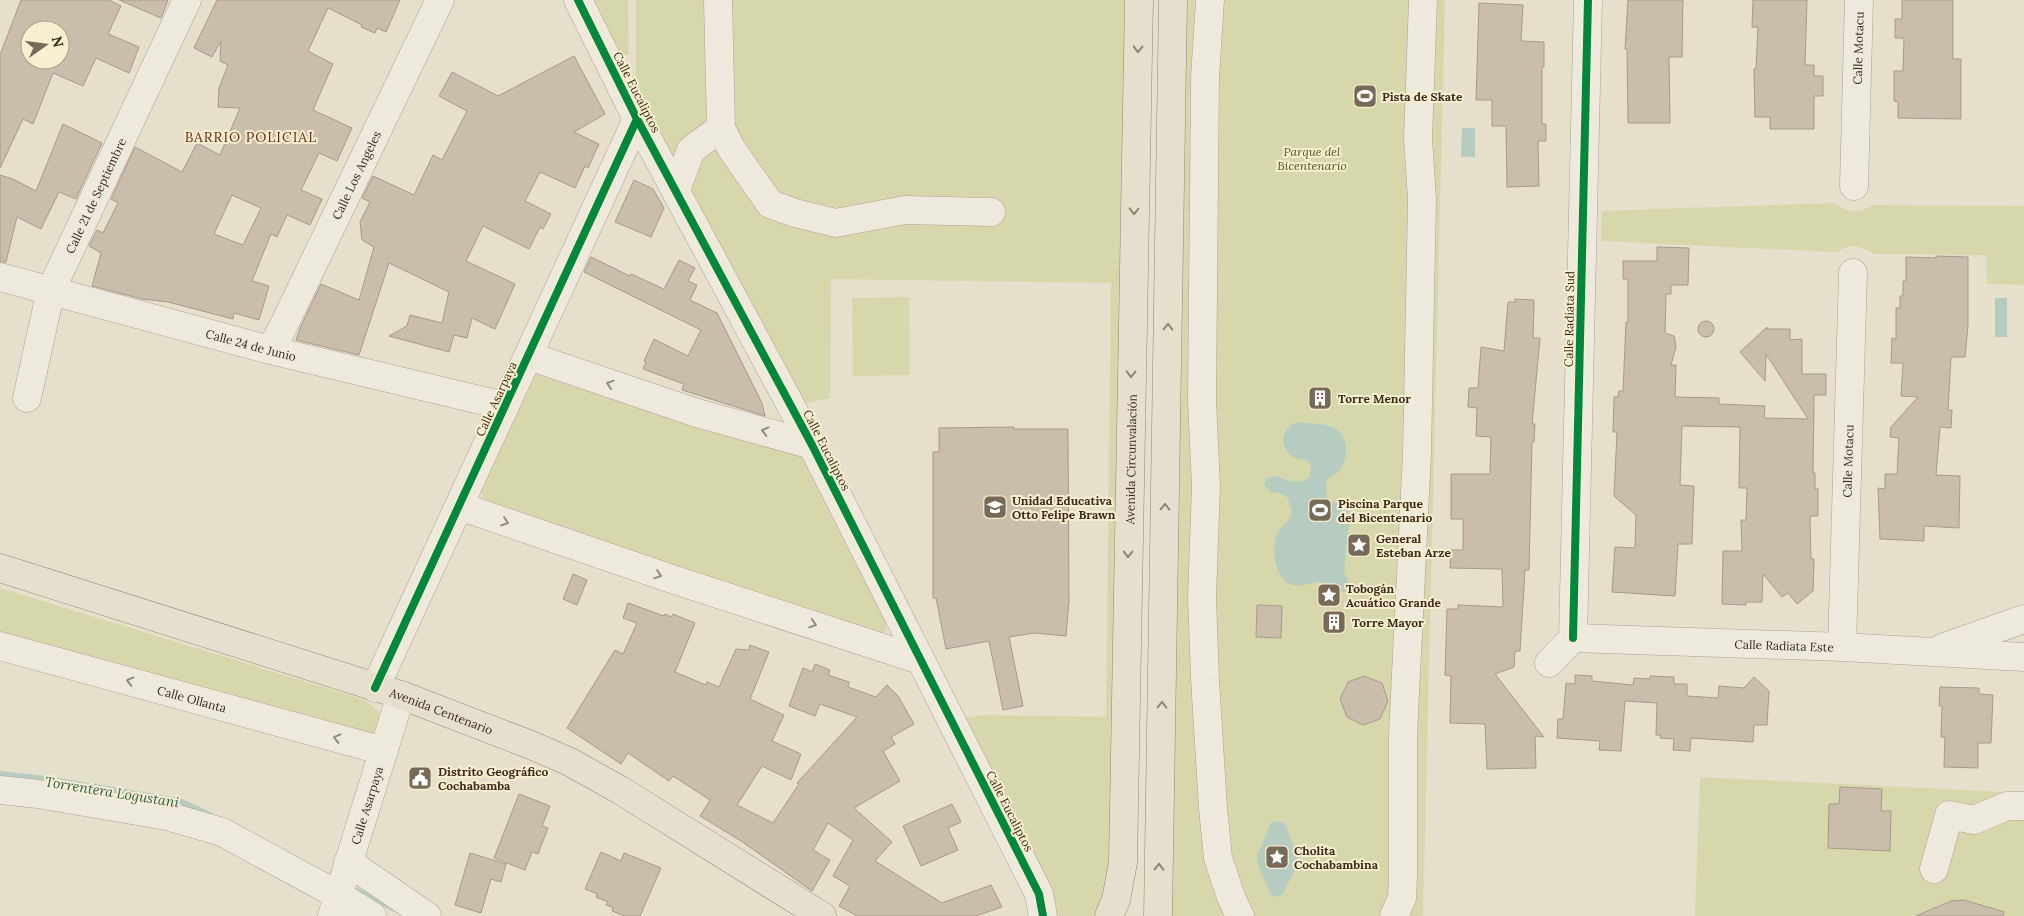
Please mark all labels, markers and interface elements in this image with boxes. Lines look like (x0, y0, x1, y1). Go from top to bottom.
street label: Calle Motacu (1849, 11, 1866, 85)
north arrow (20, 20, 70, 70)
text: N (48, 34, 68, 49)
one-way arrow (1133, 45, 1143, 53)
street label: Calle Eucaliptos (610, 49, 664, 135)
sports icon: Pista de Skate (1352, 83, 1378, 109)
place label: Pista de Skate (1382, 89, 1463, 104)
district label: BARRIO POLICIAL (185, 128, 317, 146)
street label: Calle Los Angeles (328, 128, 384, 222)
street label: Calle 21 de Septiembre (62, 135, 129, 256)
park label: Parque del Bicentenario (1277, 144, 1347, 173)
one-way arrow (1129, 207, 1140, 215)
street label: Calle Radiata Sud (1561, 271, 1577, 367)
one-way arrow (1162, 323, 1173, 331)
street label: Calle 24 de Junio (204, 325, 298, 363)
street label: Calle Asarpaya (472, 359, 520, 439)
one-way arrow (1126, 370, 1136, 378)
one-way arrow (606, 379, 615, 389)
building icon: Torre Menor (1307, 385, 1333, 411)
place label: Torre Menor (1338, 391, 1411, 406)
street label: Avenida Circunvalación (1122, 394, 1139, 525)
street label: Calle Eucaliptos (800, 407, 854, 493)
street label: Calle Motacu (1839, 424, 1856, 498)
one-way arrow (762, 427, 770, 437)
place label: Unidad Educativa Otto Felipe Brawn (1012, 493, 1116, 522)
school or university icon: Unidad Educativa Otto Felipe Brawn (982, 494, 1008, 520)
place label: Piscina Parque del Bicentenario (1338, 496, 1433, 525)
sports icon: Piscina Parque del Bicentenario (1307, 497, 1333, 523)
one-way arrow (1160, 503, 1170, 511)
one-way arrow (500, 516, 509, 526)
place label: General Esteban Arze (1376, 531, 1451, 560)
place icon: General Esteban Arze (1346, 532, 1372, 558)
one-way arrow (1123, 550, 1133, 558)
one-way arrow (654, 569, 662, 579)
place label: Tobogán Acuático Grande (1346, 581, 1442, 610)
place icon: Tobogán Acuático Grande (1316, 582, 1342, 608)
building icon: Torre Mayor (1321, 609, 1347, 635)
place label: Torre Mayor (1352, 615, 1424, 630)
one-way arrow (808, 619, 817, 629)
street label: Calle Radiata Este (1734, 636, 1835, 654)
one-way arrow (126, 677, 134, 687)
street label: Calle Ollanta (156, 682, 228, 715)
street label: Avenida Centenario (387, 684, 495, 737)
one-way arrow (1156, 701, 1167, 709)
one-way arrow (334, 734, 342, 744)
street label: Calle Asarpaya (347, 764, 386, 846)
place label: Distrito Geográfico Cochabamba (438, 764, 548, 793)
public building icon: Distrito Geográfico Cochabamba (407, 765, 433, 791)
street label: Calle Eucaliptos (983, 768, 1037, 854)
water label: Torrentera Logustani (44, 773, 181, 812)
place label: Cholita Cochabambina (1294, 843, 1379, 872)
place icon: Cholita Cochabambina (1264, 844, 1290, 870)
one-way arrow (1154, 863, 1164, 871)

